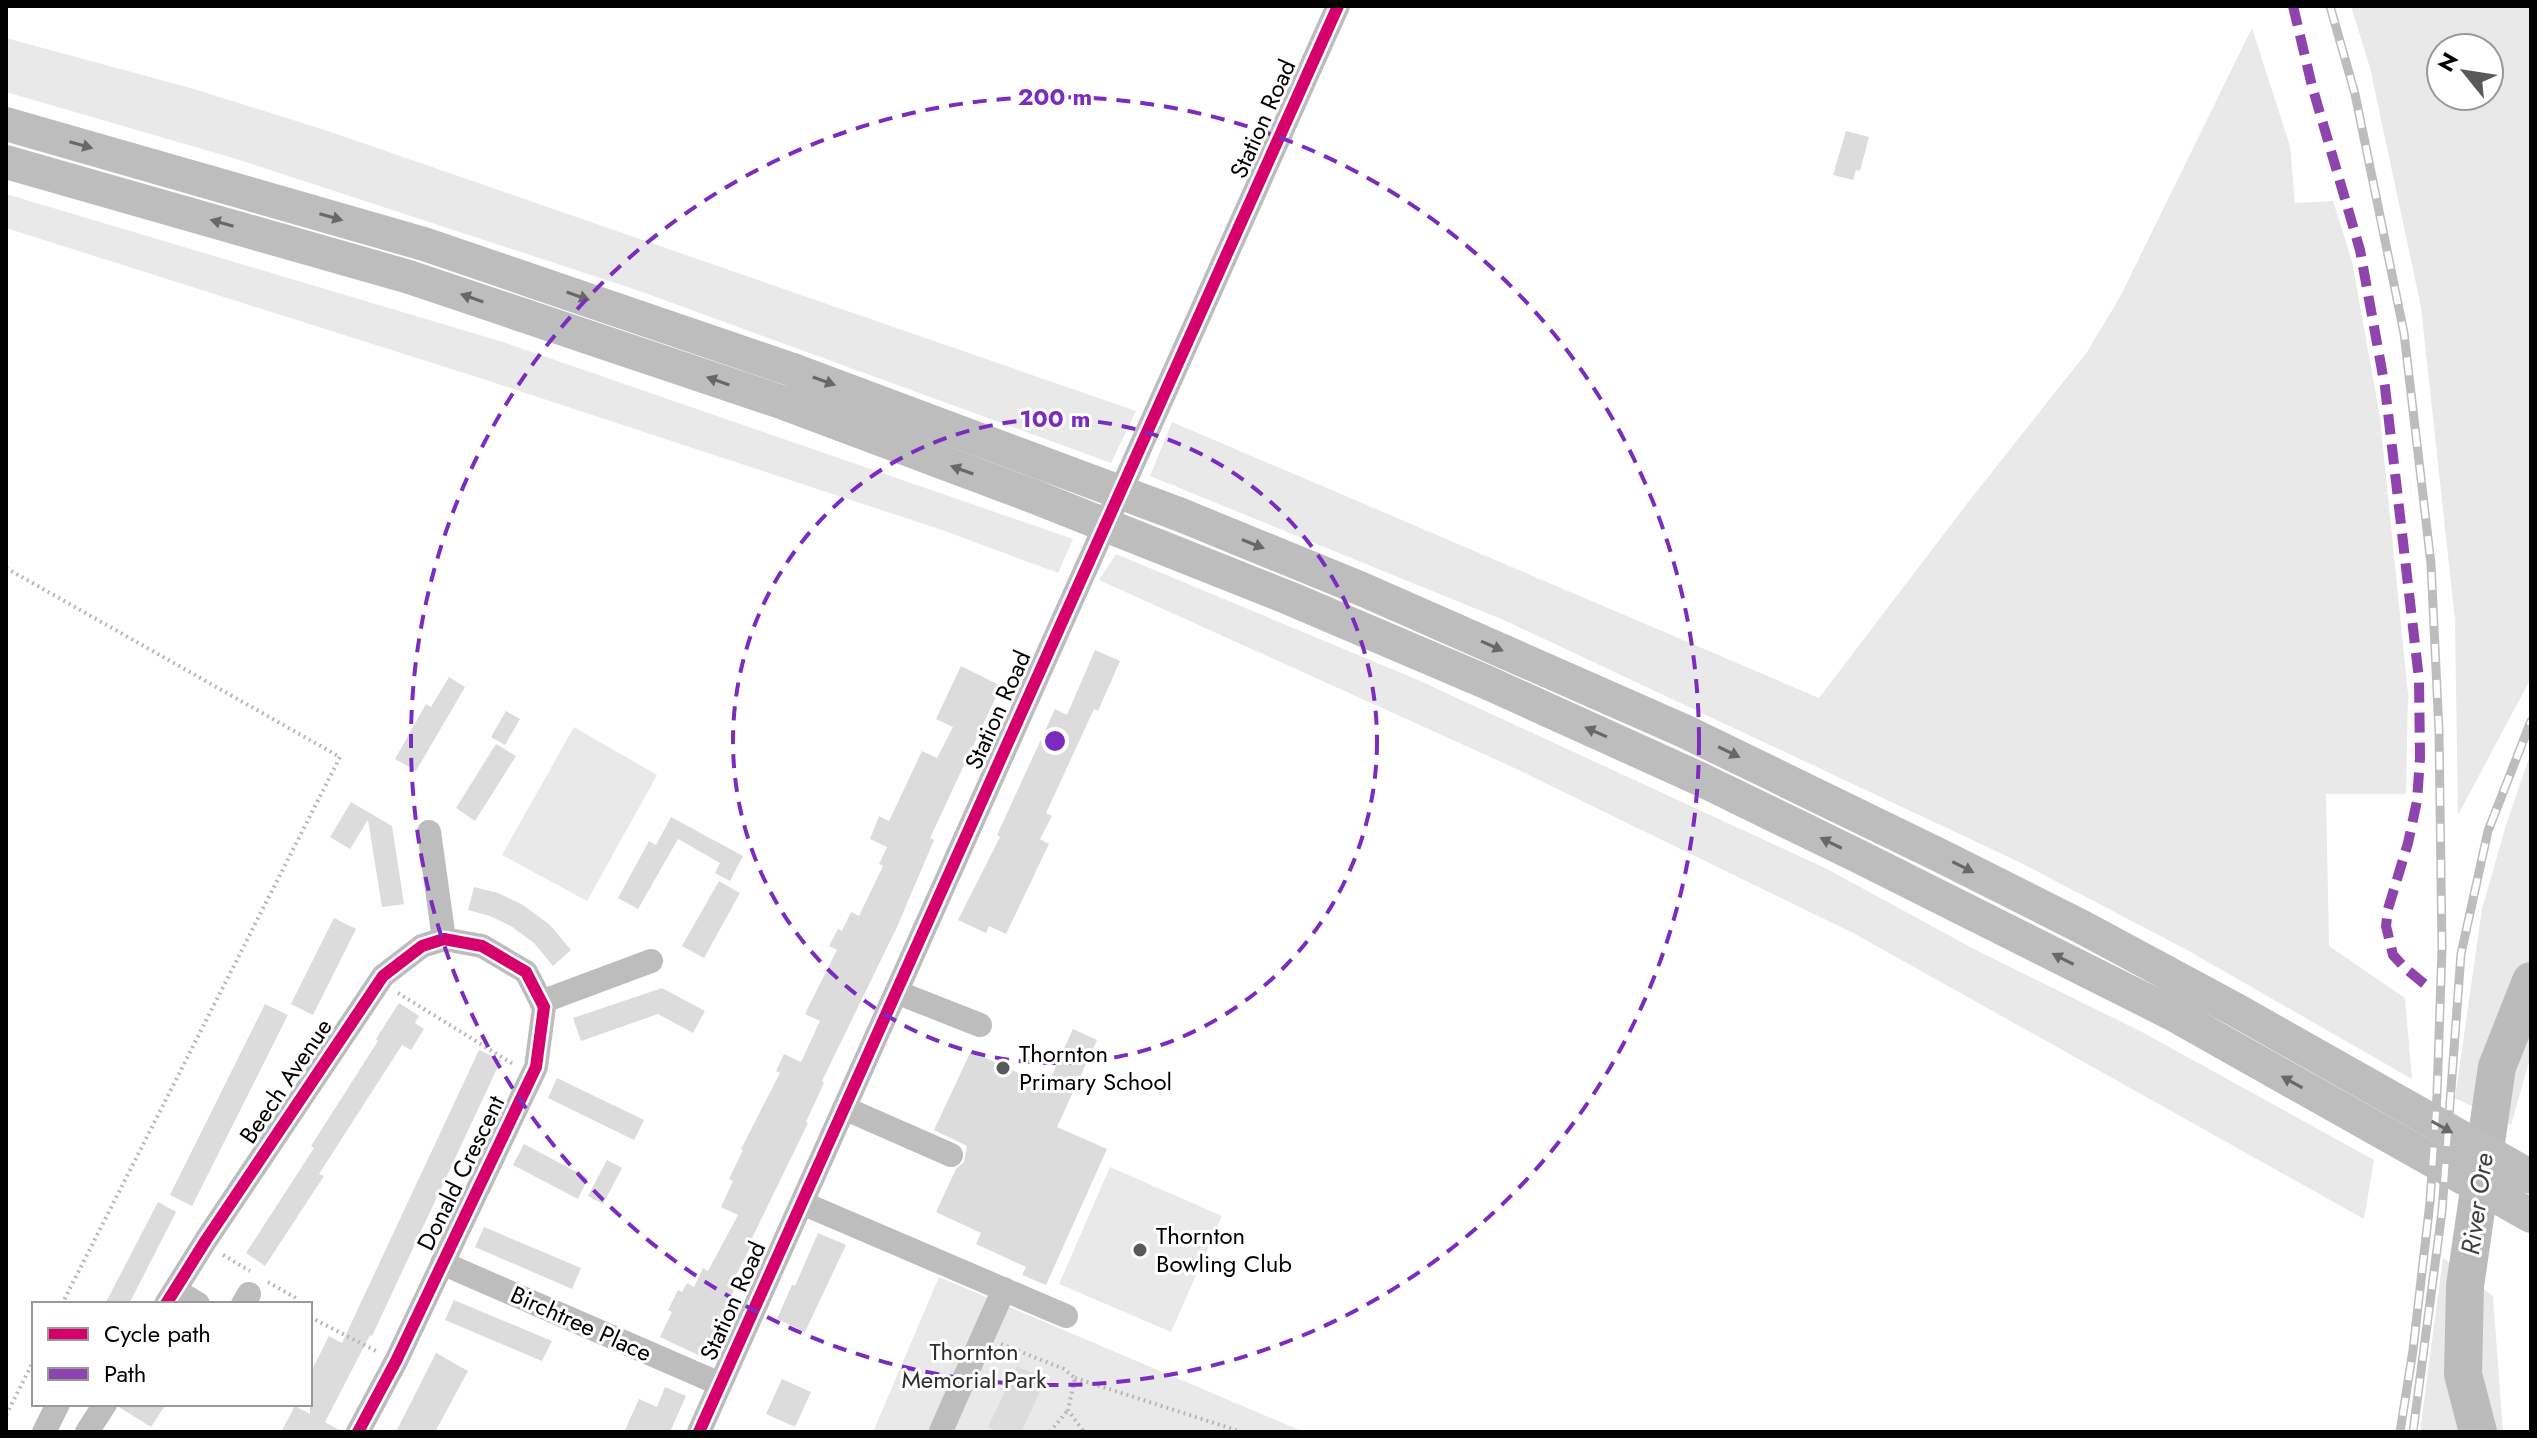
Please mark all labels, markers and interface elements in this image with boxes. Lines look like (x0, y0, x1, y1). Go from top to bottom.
north arrow (2425, 32, 2505, 112)
text: N (2429, 46, 2466, 78)
street label: Station Road (1221, 54, 1304, 184)
text: 200 m (1018, 79, 1092, 114)
one-way arrow (69, 139, 93, 152)
one-way arrow (319, 211, 343, 224)
one-way arrow (210, 217, 235, 229)
one-way arrow (459, 291, 483, 303)
one-way arrow (567, 291, 591, 303)
one-way arrow (706, 374, 730, 386)
one-way arrow (812, 376, 836, 388)
text: 100 m (1020, 401, 1090, 436)
one-way arrow (950, 463, 974, 475)
one-way arrow (1241, 538, 1265, 551)
one-way arrow (1480, 639, 1504, 652)
street label: Station Road (956, 645, 1039, 775)
one-way arrow (1584, 725, 1607, 739)
centre of rings (1041, 727, 1069, 755)
one-way arrow (1718, 746, 1741, 759)
one-way arrow (1819, 836, 1842, 850)
one-way arrow (1951, 860, 1974, 874)
one-way arrow (2052, 952, 2075, 966)
street label: Beech Avenue (231, 1011, 340, 1150)
place label: Thornton Primary School (1019, 1036, 1172, 1099)
marker: Thornton Primary School (994, 1059, 1012, 1077)
one-way arrow (2281, 1075, 2304, 1089)
street label: Donald Crescent (408, 1089, 513, 1256)
one-way arrow (2430, 1120, 2453, 1134)
water label: River Ore (2451, 1151, 2503, 1257)
place label: Thornton Bowling Club (1156, 1218, 1292, 1281)
street label: Station Road (691, 1236, 774, 1366)
marker: Thornton Bowling Club (1131, 1241, 1149, 1259)
street label: Birchtree Place (505, 1277, 657, 1370)
legend (32, 1302, 312, 1406)
text: Cycle path (104, 1316, 211, 1351)
park label: Thornton Memorial Park (901, 1334, 1047, 1397)
text: Path (104, 1356, 146, 1391)

